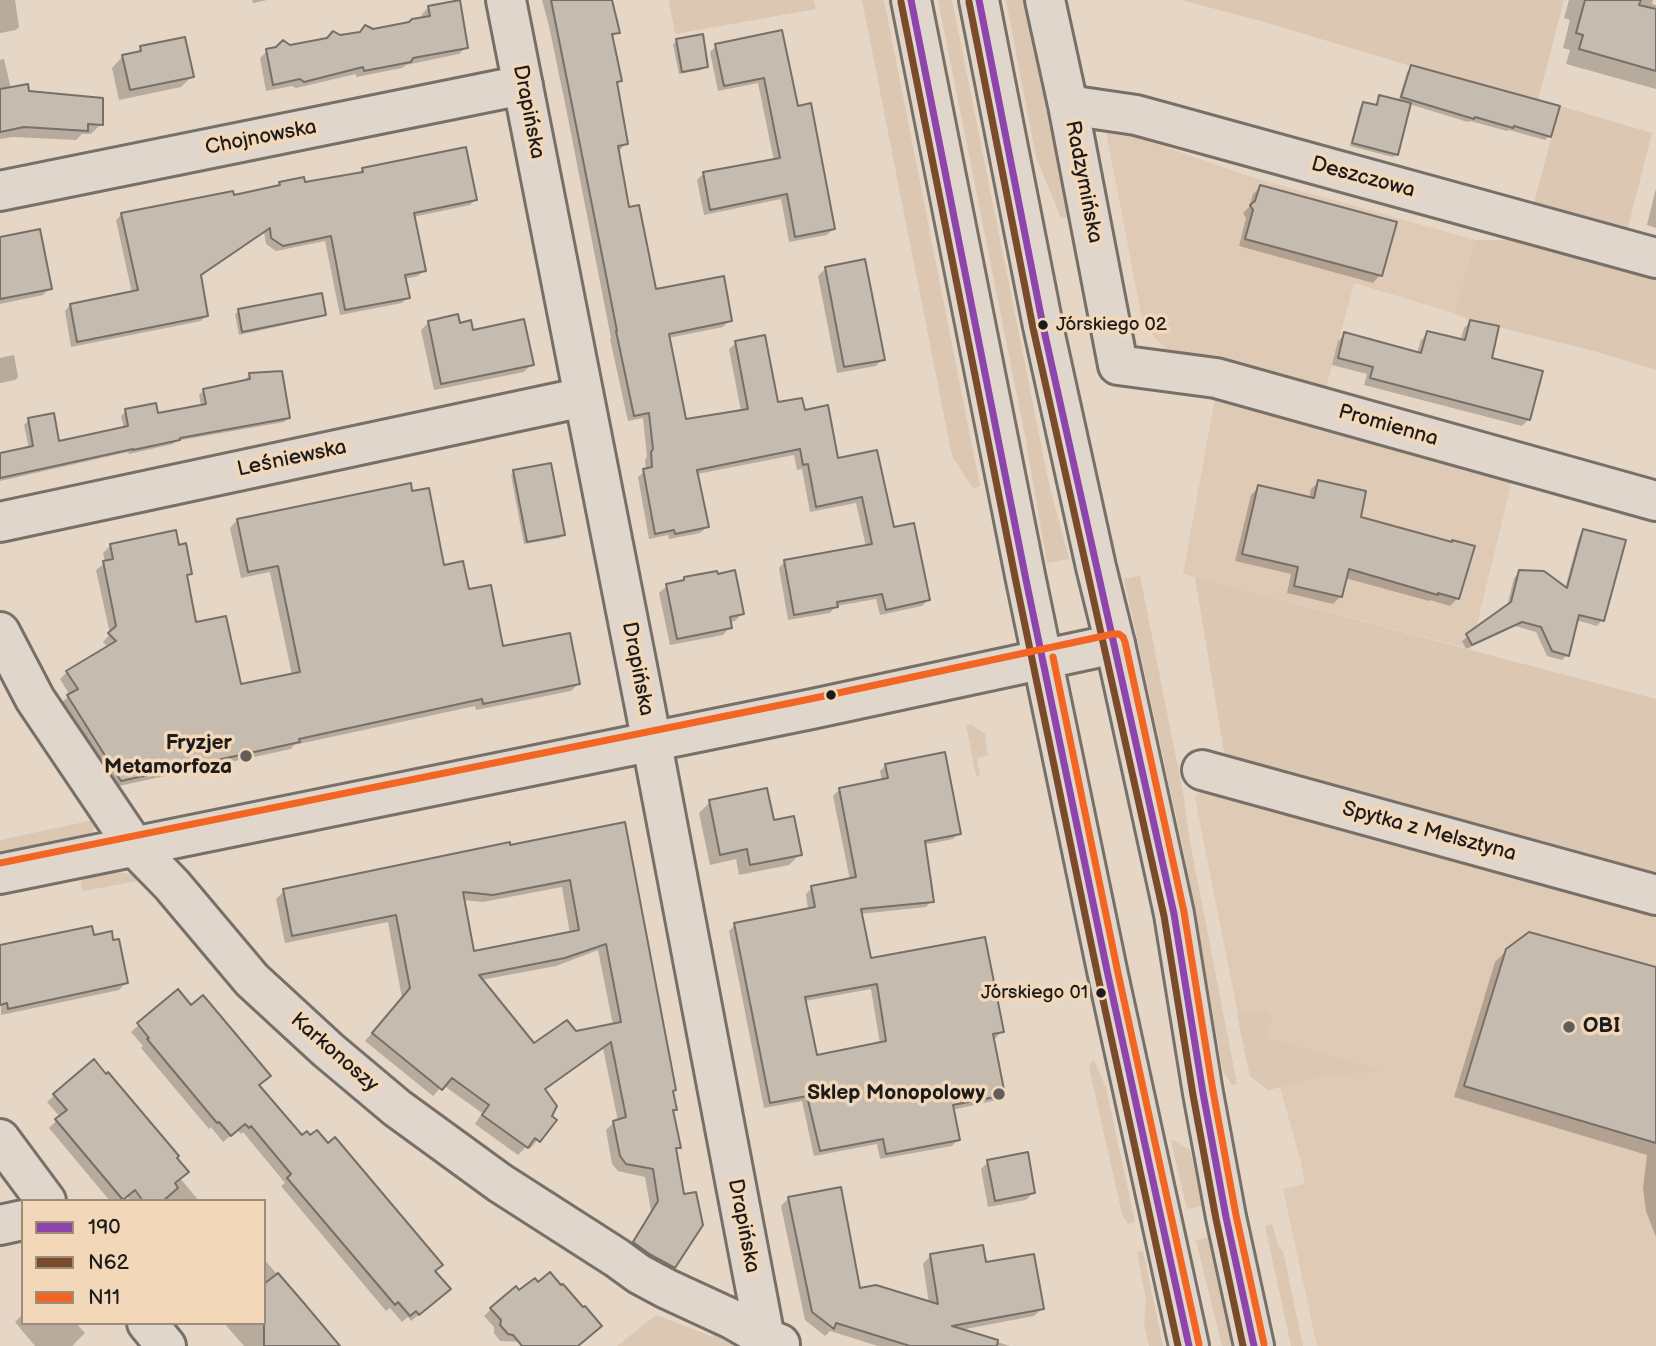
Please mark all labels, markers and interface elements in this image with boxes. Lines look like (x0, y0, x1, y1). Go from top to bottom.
street label: Drapińska (507, 63, 549, 161)
street label: Chojnowska (203, 115, 319, 161)
street label: Radzymińska (1059, 119, 1107, 245)
street label: Deszczowa (1308, 152, 1418, 204)
place label: Jórskiego 02 (1056, 314, 1167, 336)
marker: Jórskiego 02 (1036, 318, 1050, 332)
street label: Promienna (1335, 400, 1441, 452)
street label: Leśniewska (235, 435, 349, 483)
street label: Drapińska (616, 620, 658, 718)
unlabelled marker (824, 688, 838, 702)
place label: Fryzjer Metamorfoza (104, 731, 232, 781)
marker: Fryzjer Metamorfoza (238, 748, 254, 764)
street label: Spytka z Melsztyna (1339, 797, 1519, 867)
place label: Jórskiego 01 (981, 982, 1088, 1004)
marker: Jórskiego 01 (1094, 986, 1108, 1000)
street label: Karkonoszy (285, 1008, 383, 1098)
place label: OBI (1583, 1014, 1620, 1040)
marker: OBI (1561, 1019, 1577, 1035)
place label: Sklep Monopolowy (807, 1081, 985, 1107)
marker: Sklep Monopolowy (991, 1086, 1007, 1102)
street label: Drapińska (722, 1177, 764, 1275)
legend (21, 1199, 266, 1325)
text: 190 (88, 1215, 121, 1240)
text: N62 (88, 1250, 129, 1275)
text: N11 (88, 1285, 120, 1310)

